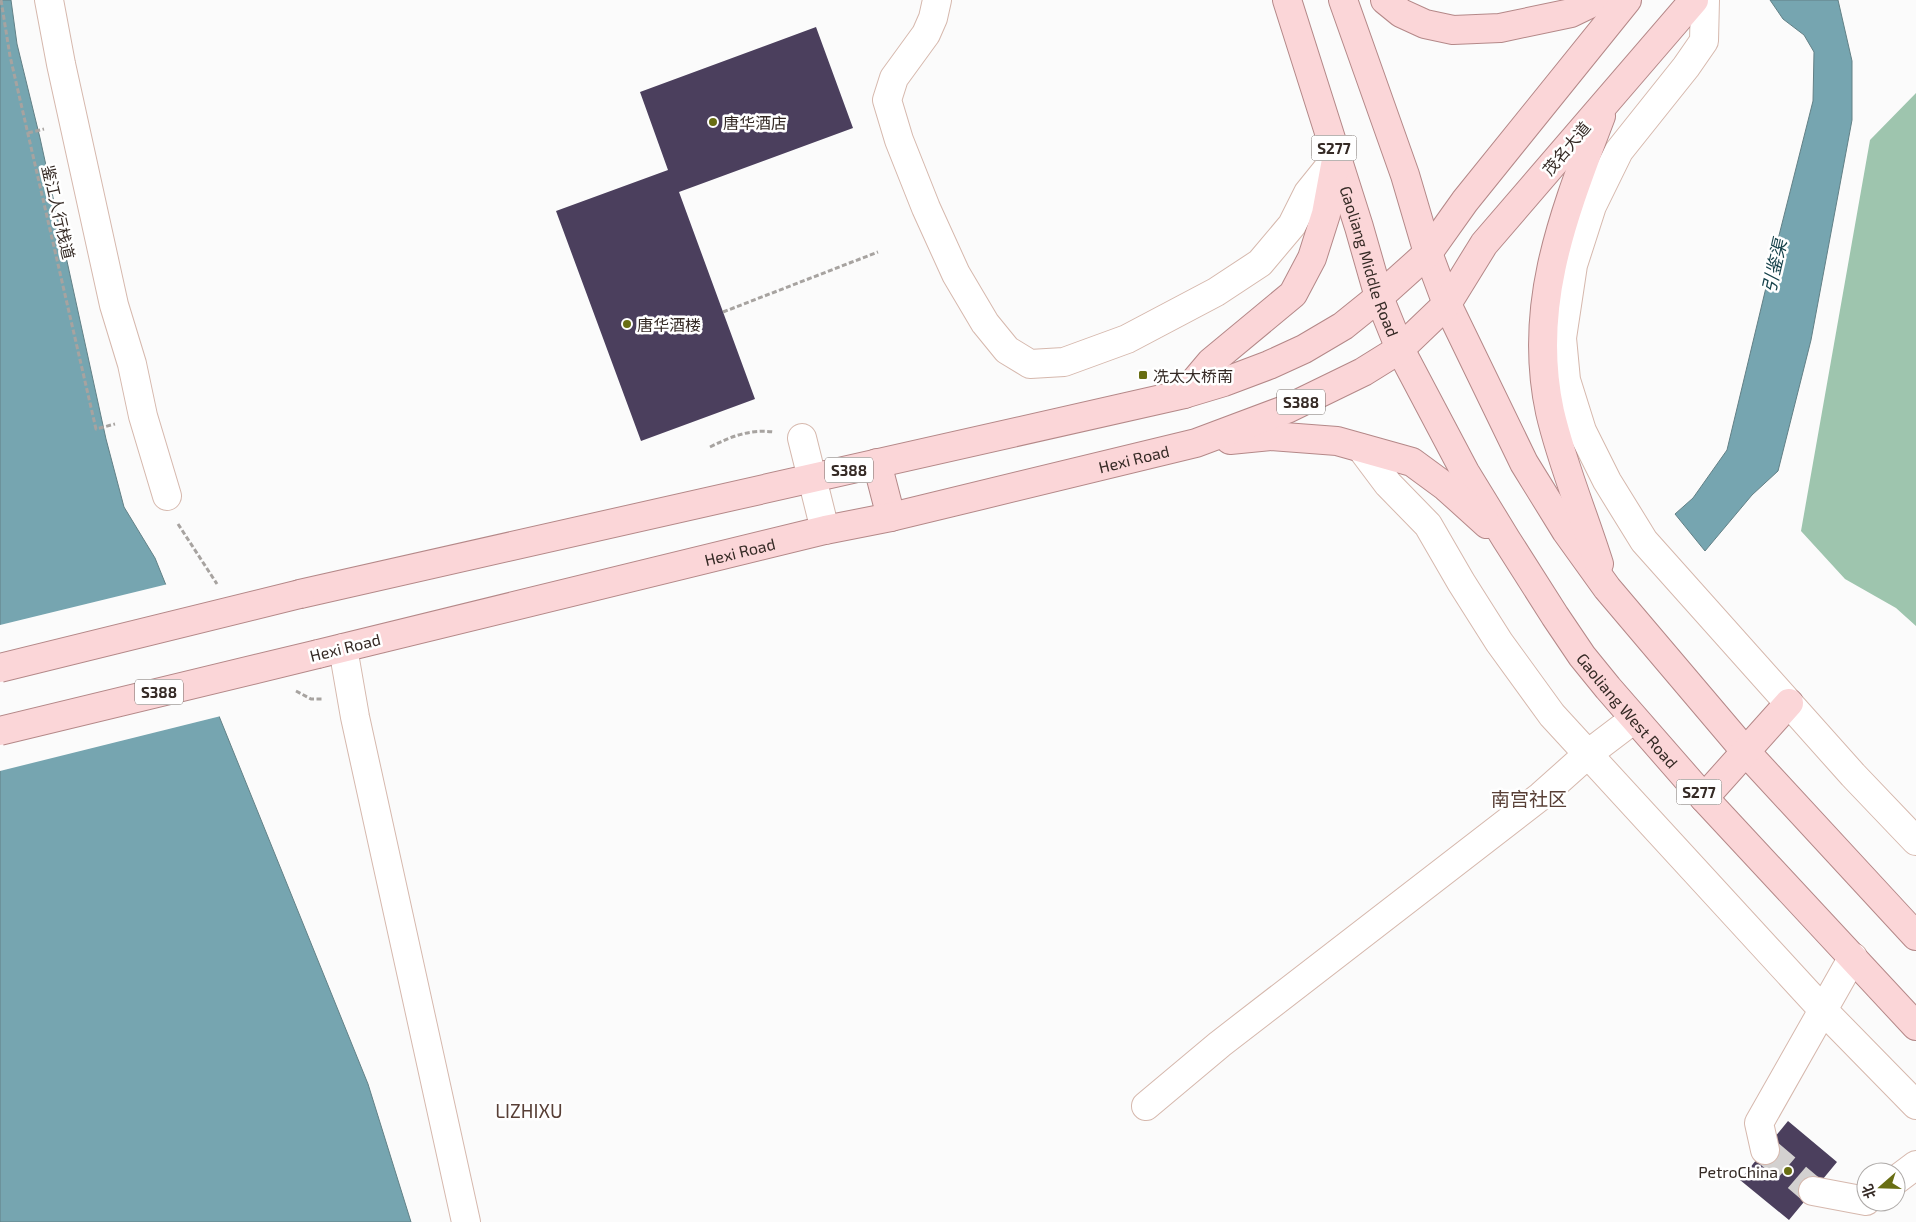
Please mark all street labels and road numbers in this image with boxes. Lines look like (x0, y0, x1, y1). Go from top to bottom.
street label: 茂名大道 (1538, 117, 1594, 179)
road number: S277 (1312, 136, 1356, 160)
street label: 鉴江人行栈道 (39, 163, 79, 261)
street label: Gaoliang Middle Road (1337, 183, 1403, 339)
road number: S388 (1277, 390, 1325, 414)
street label: Hexi Road (1096, 440, 1171, 476)
road number: S388 (825, 458, 873, 482)
street label: Hexi Road (702, 533, 777, 569)
street label: Hexi Road (308, 629, 382, 665)
street label: Gaoliang West Road (1573, 649, 1682, 771)
road number: S388 (135, 680, 183, 704)
road number: S277 (1676, 780, 1722, 804)

